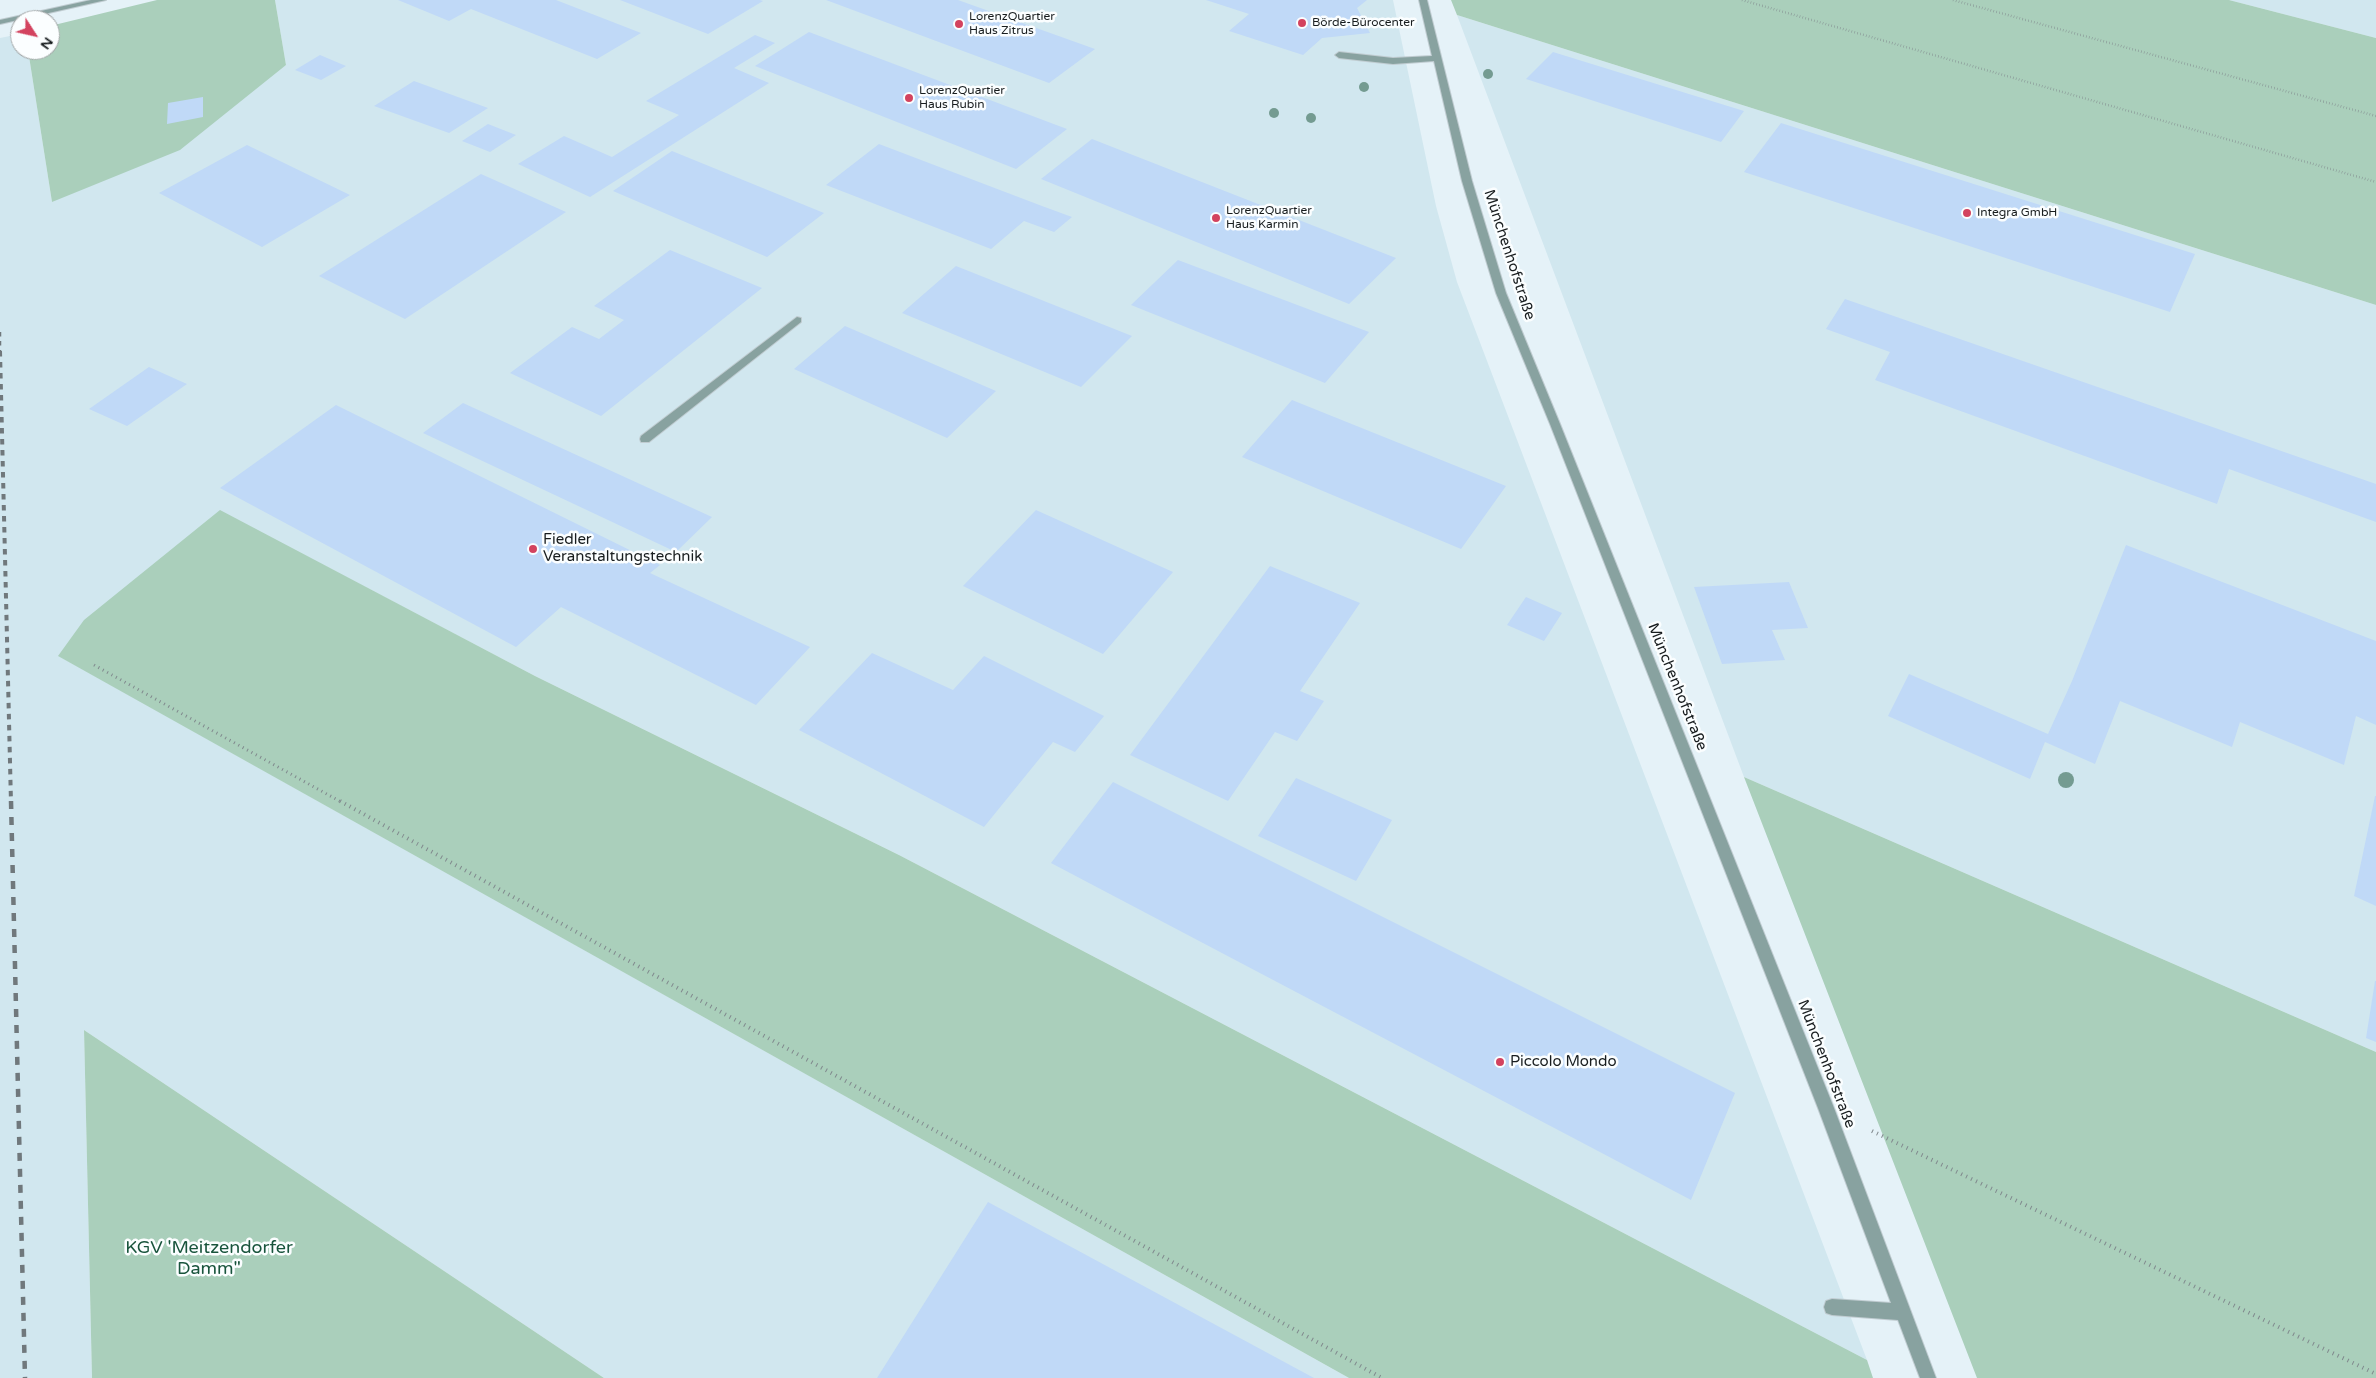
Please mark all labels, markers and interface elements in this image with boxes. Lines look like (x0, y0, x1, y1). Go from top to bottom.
north arrow (10, 10, 60, 60)
place label: LorenzQuartier Haus Zitrus (969, 10, 1055, 38)
place label: Börde-Bürocenter (1312, 16, 1415, 30)
marker: Börde-Bürocenter (1296, 17, 1308, 29)
marker: LorenzQuartier Haus Zitrus (953, 18, 965, 30)
text: N (37, 34, 57, 53)
place label: LorenzQuartier Haus Rubin (919, 84, 1005, 112)
marker: LorenzQuartier Haus Rubin (903, 92, 915, 104)
street label: Münchenhofstraße (1479, 188, 1539, 322)
place label: LorenzQuartier Haus Karmin (1226, 204, 1312, 232)
place label: Integra GmbH (1977, 206, 2057, 220)
marker: Integra GmbH (1961, 207, 1973, 219)
marker: LorenzQuartier Haus Karmin (1210, 212, 1222, 224)
place label: Fiedler Veranstaltungstechnik (543, 531, 702, 566)
marker: Fiedler Veranstaltungstechnik (527, 543, 539, 555)
street label: Münchenhofstraße (1643, 621, 1711, 753)
street label: Münchenhofstraße (1793, 997, 1859, 1131)
place label: Piccolo Mondo (1510, 1053, 1617, 1071)
marker: Piccolo Mondo (1494, 1056, 1506, 1068)
park label: KGV 'Meitzendorfer Damm" (125, 1237, 293, 1280)

